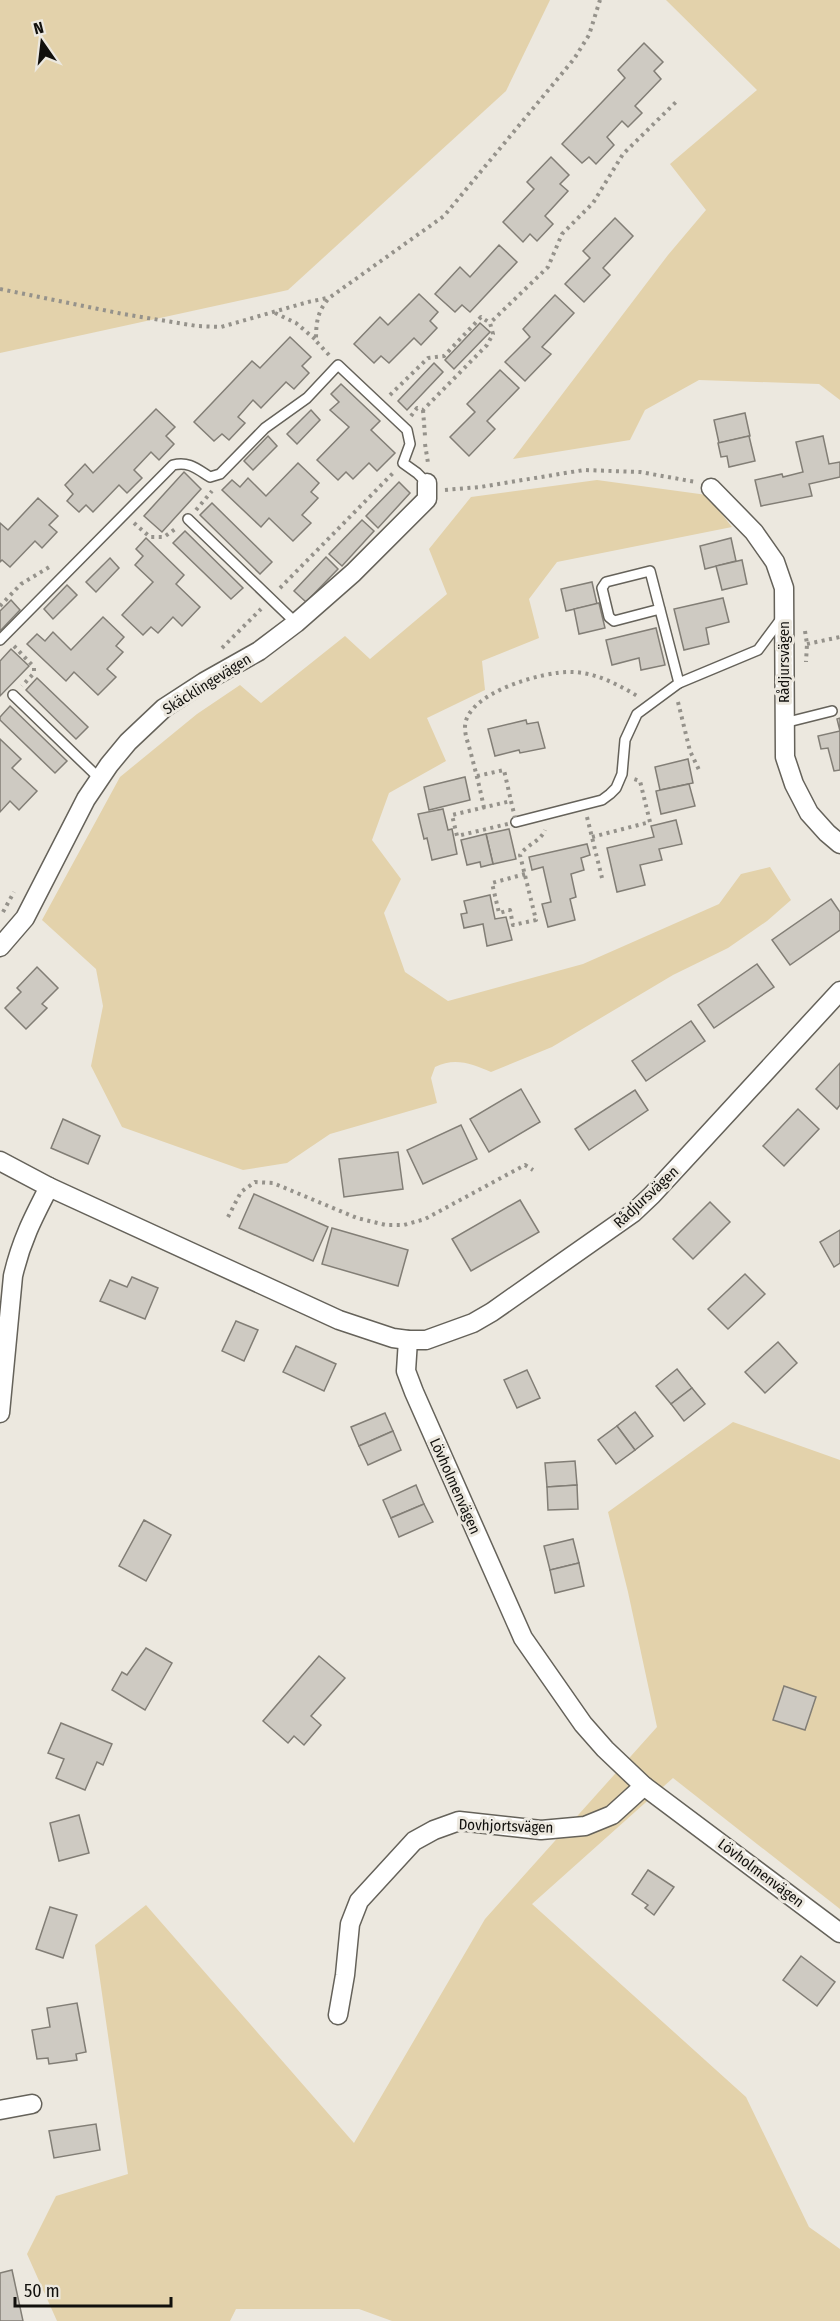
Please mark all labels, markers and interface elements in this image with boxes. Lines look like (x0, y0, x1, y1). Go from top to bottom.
north arrow (12, 12, 72, 72)
text: N (32, 18, 45, 38)
street label: Rådjursvägen (775, 621, 793, 703)
street label: Skäcklingevägen (160, 650, 254, 718)
street label: Rådjursvägen (610, 1162, 682, 1232)
street label: Lövholmenvägen (426, 1435, 484, 1537)
street label: Dovhjortsvägen (458, 1815, 554, 1837)
street label: Lövholmenvägen (714, 1835, 808, 1911)
scale bar (15, 2270, 171, 2308)
text: 50 m (24, 2280, 60, 2302)

